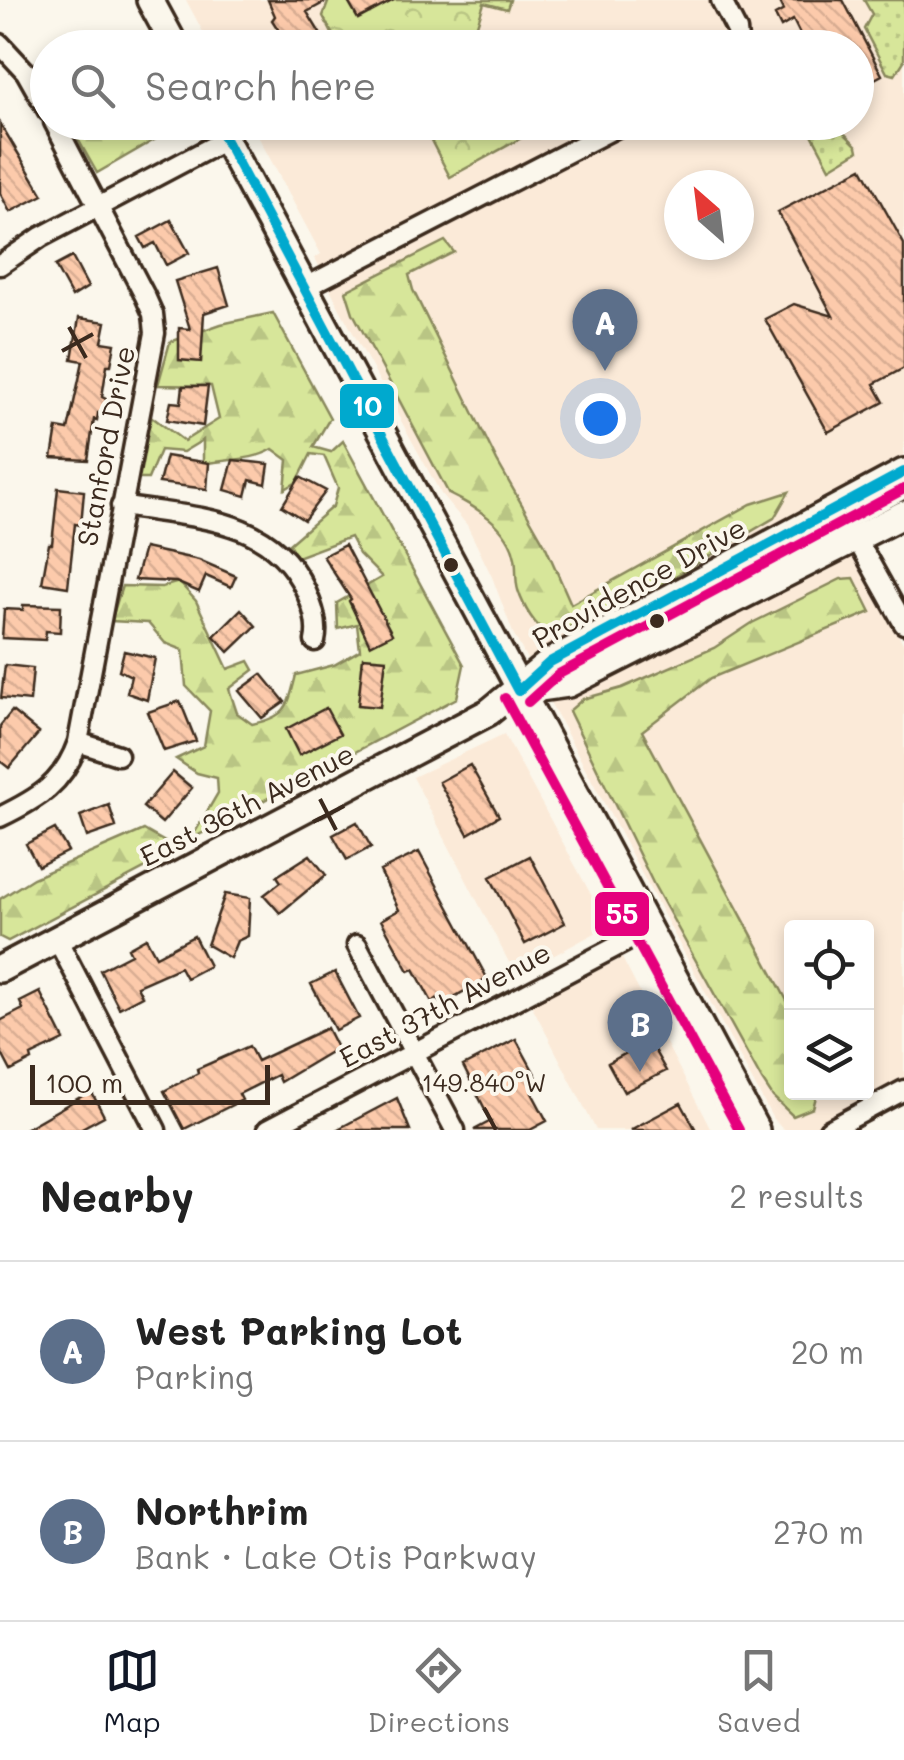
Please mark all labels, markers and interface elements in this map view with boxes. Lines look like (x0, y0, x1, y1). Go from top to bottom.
search box (30, 30, 874, 140)
icon: search (65, 58, 120, 113)
text: Search here (145, 60, 376, 110)
north arrow (664, 170, 754, 260)
pin: A (572, 288, 638, 371)
street label: Stanford Drive (68, 343, 142, 549)
line badge: 10 (338, 382, 396, 430)
text: 10 (352, 387, 382, 423)
your location (575, 393, 626, 444)
street label: Providence Drive (525, 509, 752, 656)
unlabelled marker (441, 555, 461, 575)
unlabelled marker (647, 611, 667, 631)
street label: East 36th Avenue (133, 735, 360, 874)
line badge: 55 (593, 890, 651, 938)
text: 55 (606, 895, 638, 931)
map controls (784, 920, 874, 1100)
button: locate (784, 920, 874, 1010)
street label: East 37th Avenue (333, 933, 556, 1075)
pin: B (608, 990, 672, 1072)
button: layers (784, 1010, 874, 1100)
scale bar (30, 1060, 270, 1104)
text: 100 m (45, 1064, 123, 1100)
text: 149.840°W (422, 1066, 546, 1098)
text: Nearby (40, 1168, 194, 1223)
text: 2 results (729, 1174, 864, 1216)
text: West Parking Lot (135, 1305, 462, 1355)
text: A (61, 1330, 84, 1372)
text: 20 m (791, 1330, 864, 1372)
text: Parking (135, 1355, 254, 1397)
text: Northrim (135, 1485, 308, 1535)
text: B (62, 1510, 83, 1552)
text: 270 m (773, 1510, 864, 1552)
text: Bank · Lake Otis Parkway (135, 1535, 537, 1577)
tab: Map (104, 1643, 161, 1739)
tab: Directions (368, 1643, 510, 1739)
tab: Saved (717, 1643, 800, 1739)

